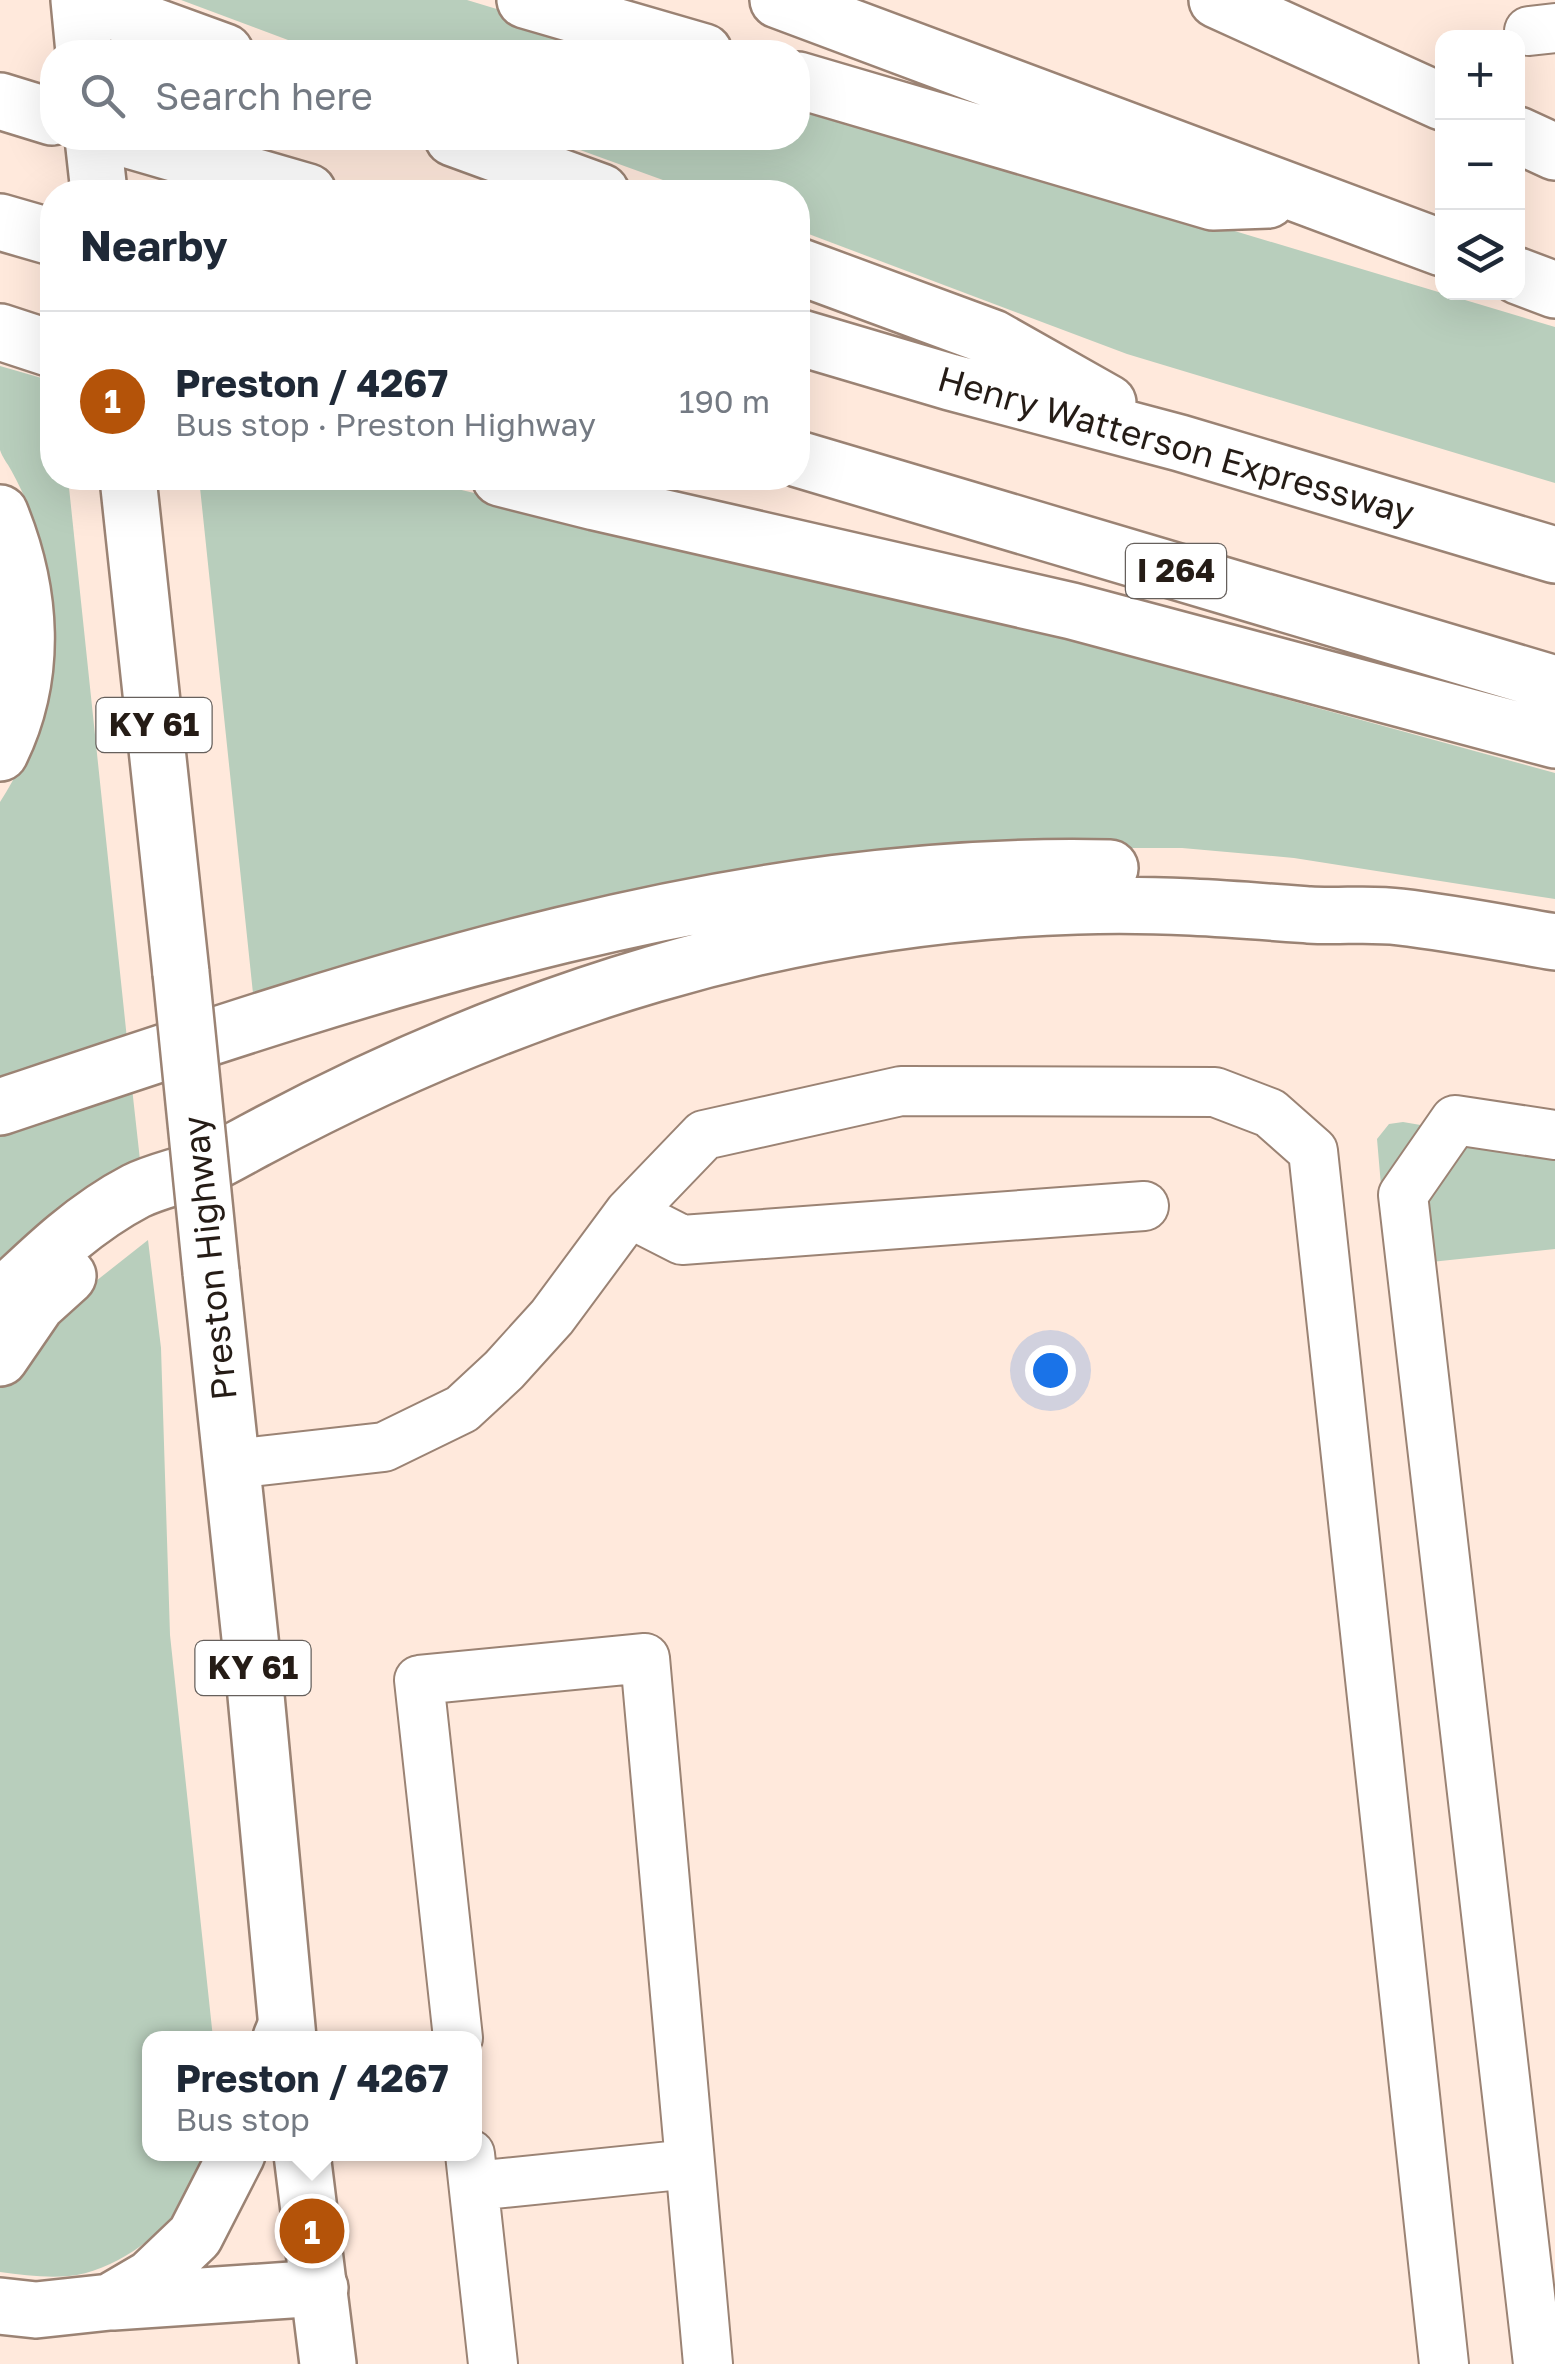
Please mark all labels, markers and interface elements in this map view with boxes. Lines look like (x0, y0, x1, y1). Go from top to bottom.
map controls (1435, 30, 1525, 300)
button: + (1435, 30, 1525, 120)
search box (40, 40, 810, 150)
icon: search (75, 68, 130, 123)
text: Search here (155, 73, 373, 118)
button: − (1435, 120, 1525, 210)
button: layers (1435, 210, 1525, 300)
text: Nearby (80, 220, 228, 270)
street label: Henry Watterson Expressway (933, 357, 1419, 533)
text: Preston / 4267 (175, 360, 448, 405)
text: 1 (104, 382, 121, 420)
text: 190 m (679, 382, 770, 420)
text: Bus stop · Preston Highway (175, 405, 596, 443)
road number: I 264 (1126, 544, 1226, 598)
road number: KY 61 (96, 698, 212, 752)
street label: Preston Highway (173, 1114, 245, 1402)
your location (1025, 1345, 1076, 1396)
road number: KY 61 (196, 1641, 310, 1695)
popup (142, 2031, 482, 2161)
text: Preston / 4267 (175, 2055, 449, 2100)
text: Bus stop (175, 2100, 310, 2138)
pin: 1 (280, 2194, 344, 2268)

